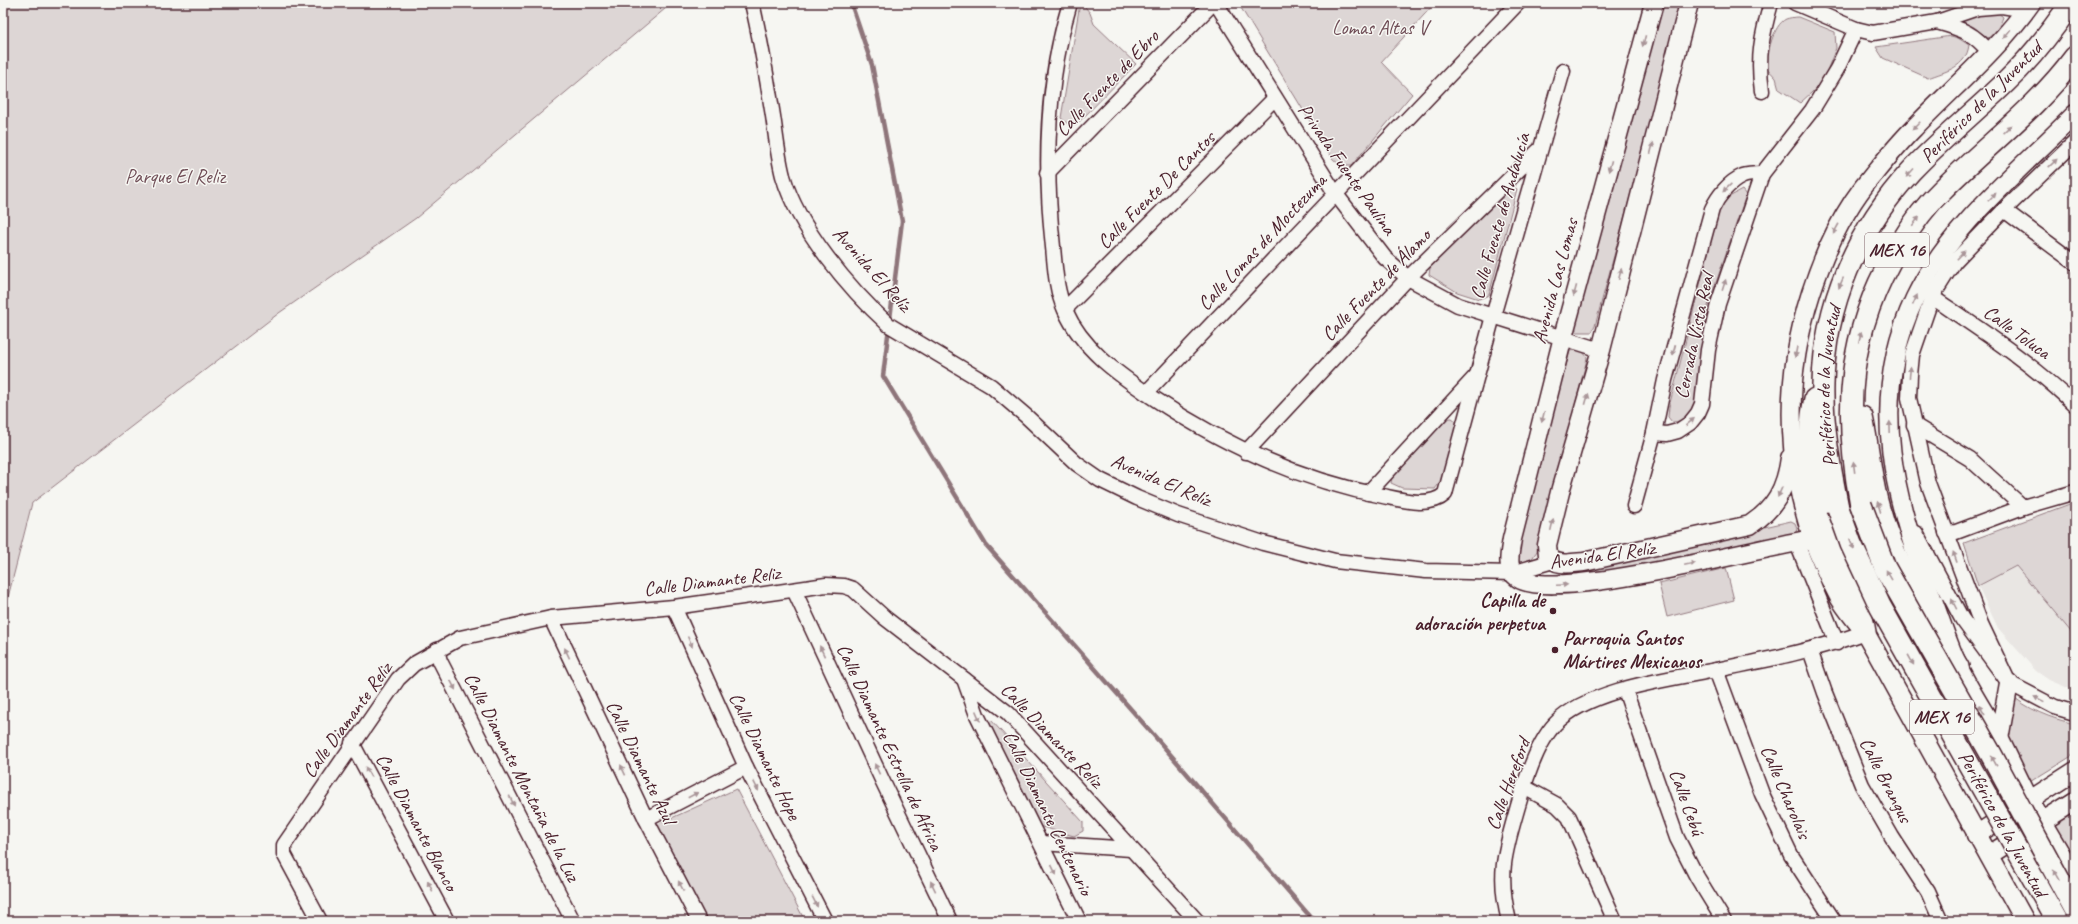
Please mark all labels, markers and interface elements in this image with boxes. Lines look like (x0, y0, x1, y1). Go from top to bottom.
park label: Lomas Altas V (1332, 15, 1432, 40)
street label: Calle Fuente de Ebro (1050, 24, 1165, 142)
one-way arrow (2002, 28, 2011, 39)
street label: Periférico de la Juventud (1915, 34, 2049, 168)
one-way arrow (1641, 35, 1647, 47)
street label: Privada Fuente Paulina (1292, 98, 1402, 241)
one-way arrow (1911, 121, 1920, 131)
street label: Calle Fuente De Cantos (1092, 124, 1222, 254)
one-way arrow (2002, 124, 2012, 134)
street label: Calle Fuente de Andalucía (1464, 129, 1536, 302)
one-way arrow (1649, 141, 1655, 153)
one-way arrow (2048, 158, 2058, 168)
one-way arrow (1607, 160, 1613, 172)
park label: Parque El Reliz (125, 164, 227, 189)
street label: Calle Lomas de Moctezuma (1192, 167, 1333, 316)
one-way arrow (1905, 168, 1915, 178)
one-way arrow (1722, 183, 1732, 193)
one-way arrow (1987, 192, 1997, 202)
street label: Avenida Las Lomas (1526, 214, 1584, 346)
one-way arrow (1912, 216, 1920, 227)
street label: Avenida El Relíz (827, 221, 919, 319)
street label: Calle Fuente de Álamo (1316, 222, 1437, 346)
one-way arrow (1833, 223, 1840, 235)
road number: MEX 16 (1865, 233, 1929, 267)
one-way arrow (1956, 250, 1966, 260)
one-way arrow (1618, 267, 1624, 280)
street label: Cerrada Vista Real (1668, 267, 1720, 401)
one-way arrow (1838, 277, 1844, 289)
one-way arrow (1721, 278, 1727, 290)
one-way arrow (1572, 286, 1578, 298)
one-way arrow (1912, 295, 1918, 306)
street label: Calle Toluca (1979, 299, 2057, 366)
street label: Periférico de la Juventud (1810, 300, 1847, 469)
one-way arrow (1857, 331, 1863, 344)
one-way arrow (1670, 343, 1676, 356)
one-way arrow (1793, 346, 1799, 358)
one-way arrow (1907, 366, 1914, 378)
one-way arrow (1584, 393, 1590, 405)
one-way arrow (1539, 411, 1545, 423)
one-way arrow (1685, 418, 1695, 427)
one-way arrow (1886, 421, 1893, 433)
street label: Avenida El Relíz (1107, 448, 1217, 513)
one-way arrow (1851, 460, 1857, 473)
one-way arrow (1777, 486, 1783, 497)
one-way arrow (1876, 501, 1882, 513)
one-way arrow (1550, 518, 1556, 531)
street label: Avenida El Relíz (1548, 535, 1659, 575)
one-way arrow (1849, 539, 1855, 551)
one-way arrow (1951, 551, 1957, 563)
street label: Calle Diamante Reliz (643, 560, 784, 602)
one-way arrow (1684, 561, 1696, 567)
one-way arrow (1885, 569, 1892, 581)
one-way arrow (1556, 582, 1568, 589)
place label: Capilla de adoración perpetua (1414, 588, 1547, 636)
one-way arrow (1951, 598, 1958, 610)
marker: Capilla de adoración perpetua (1548, 606, 1558, 616)
place label: Parroquia Santos Mártires Mexicanos (1563, 626, 1703, 674)
one-way arrow (687, 637, 693, 648)
street label: Calle Diamante Estrella de Africa (831, 640, 950, 856)
one-way arrow (819, 645, 825, 657)
marker: Parroquia Santos Mártires Mexicanos (1550, 645, 1560, 655)
one-way arrow (564, 647, 570, 658)
one-way arrow (1907, 654, 1914, 666)
street label: Calle Diamante Reliz (297, 655, 399, 783)
street label: Calle Diamante Montaña de la Luz (458, 668, 586, 887)
street label: Calle Diamante Reliz (995, 677, 1110, 795)
one-way arrow (450, 679, 456, 691)
street label: Calle Diamante Hope (723, 688, 807, 825)
street label: Calle Diamante Azul (600, 696, 683, 831)
one-way arrow (2033, 696, 2044, 702)
road number: MEX 16 (1910, 700, 1974, 734)
one-way arrow (1978, 704, 1985, 716)
one-way arrow (975, 710, 981, 722)
street label: Calle Diamante Centenario (997, 727, 1099, 901)
street label: Calle Hereford (1480, 732, 1537, 833)
street label: Calle Brangus (1854, 733, 1919, 829)
street label: Calle Charolais (1755, 741, 1818, 845)
street label: Periférico de la Juventud (1953, 747, 2055, 904)
street label: Calle Diamante Blanco (370, 749, 465, 897)
one-way arrow (1991, 755, 1998, 767)
one-way arrow (873, 763, 880, 775)
one-way arrow (620, 765, 626, 776)
one-way arrow (364, 766, 371, 778)
street label: Calle Cebú (1664, 766, 1711, 840)
one-way arrow (752, 780, 759, 791)
one-way arrow (687, 791, 699, 798)
one-way arrow (509, 795, 515, 807)
one-way arrow (1051, 864, 1057, 875)
one-way arrow (2053, 869, 2060, 881)
one-way arrow (427, 880, 433, 892)
one-way arrow (930, 880, 936, 892)
one-way arrow (678, 881, 684, 892)
one-way arrow (812, 896, 818, 907)

